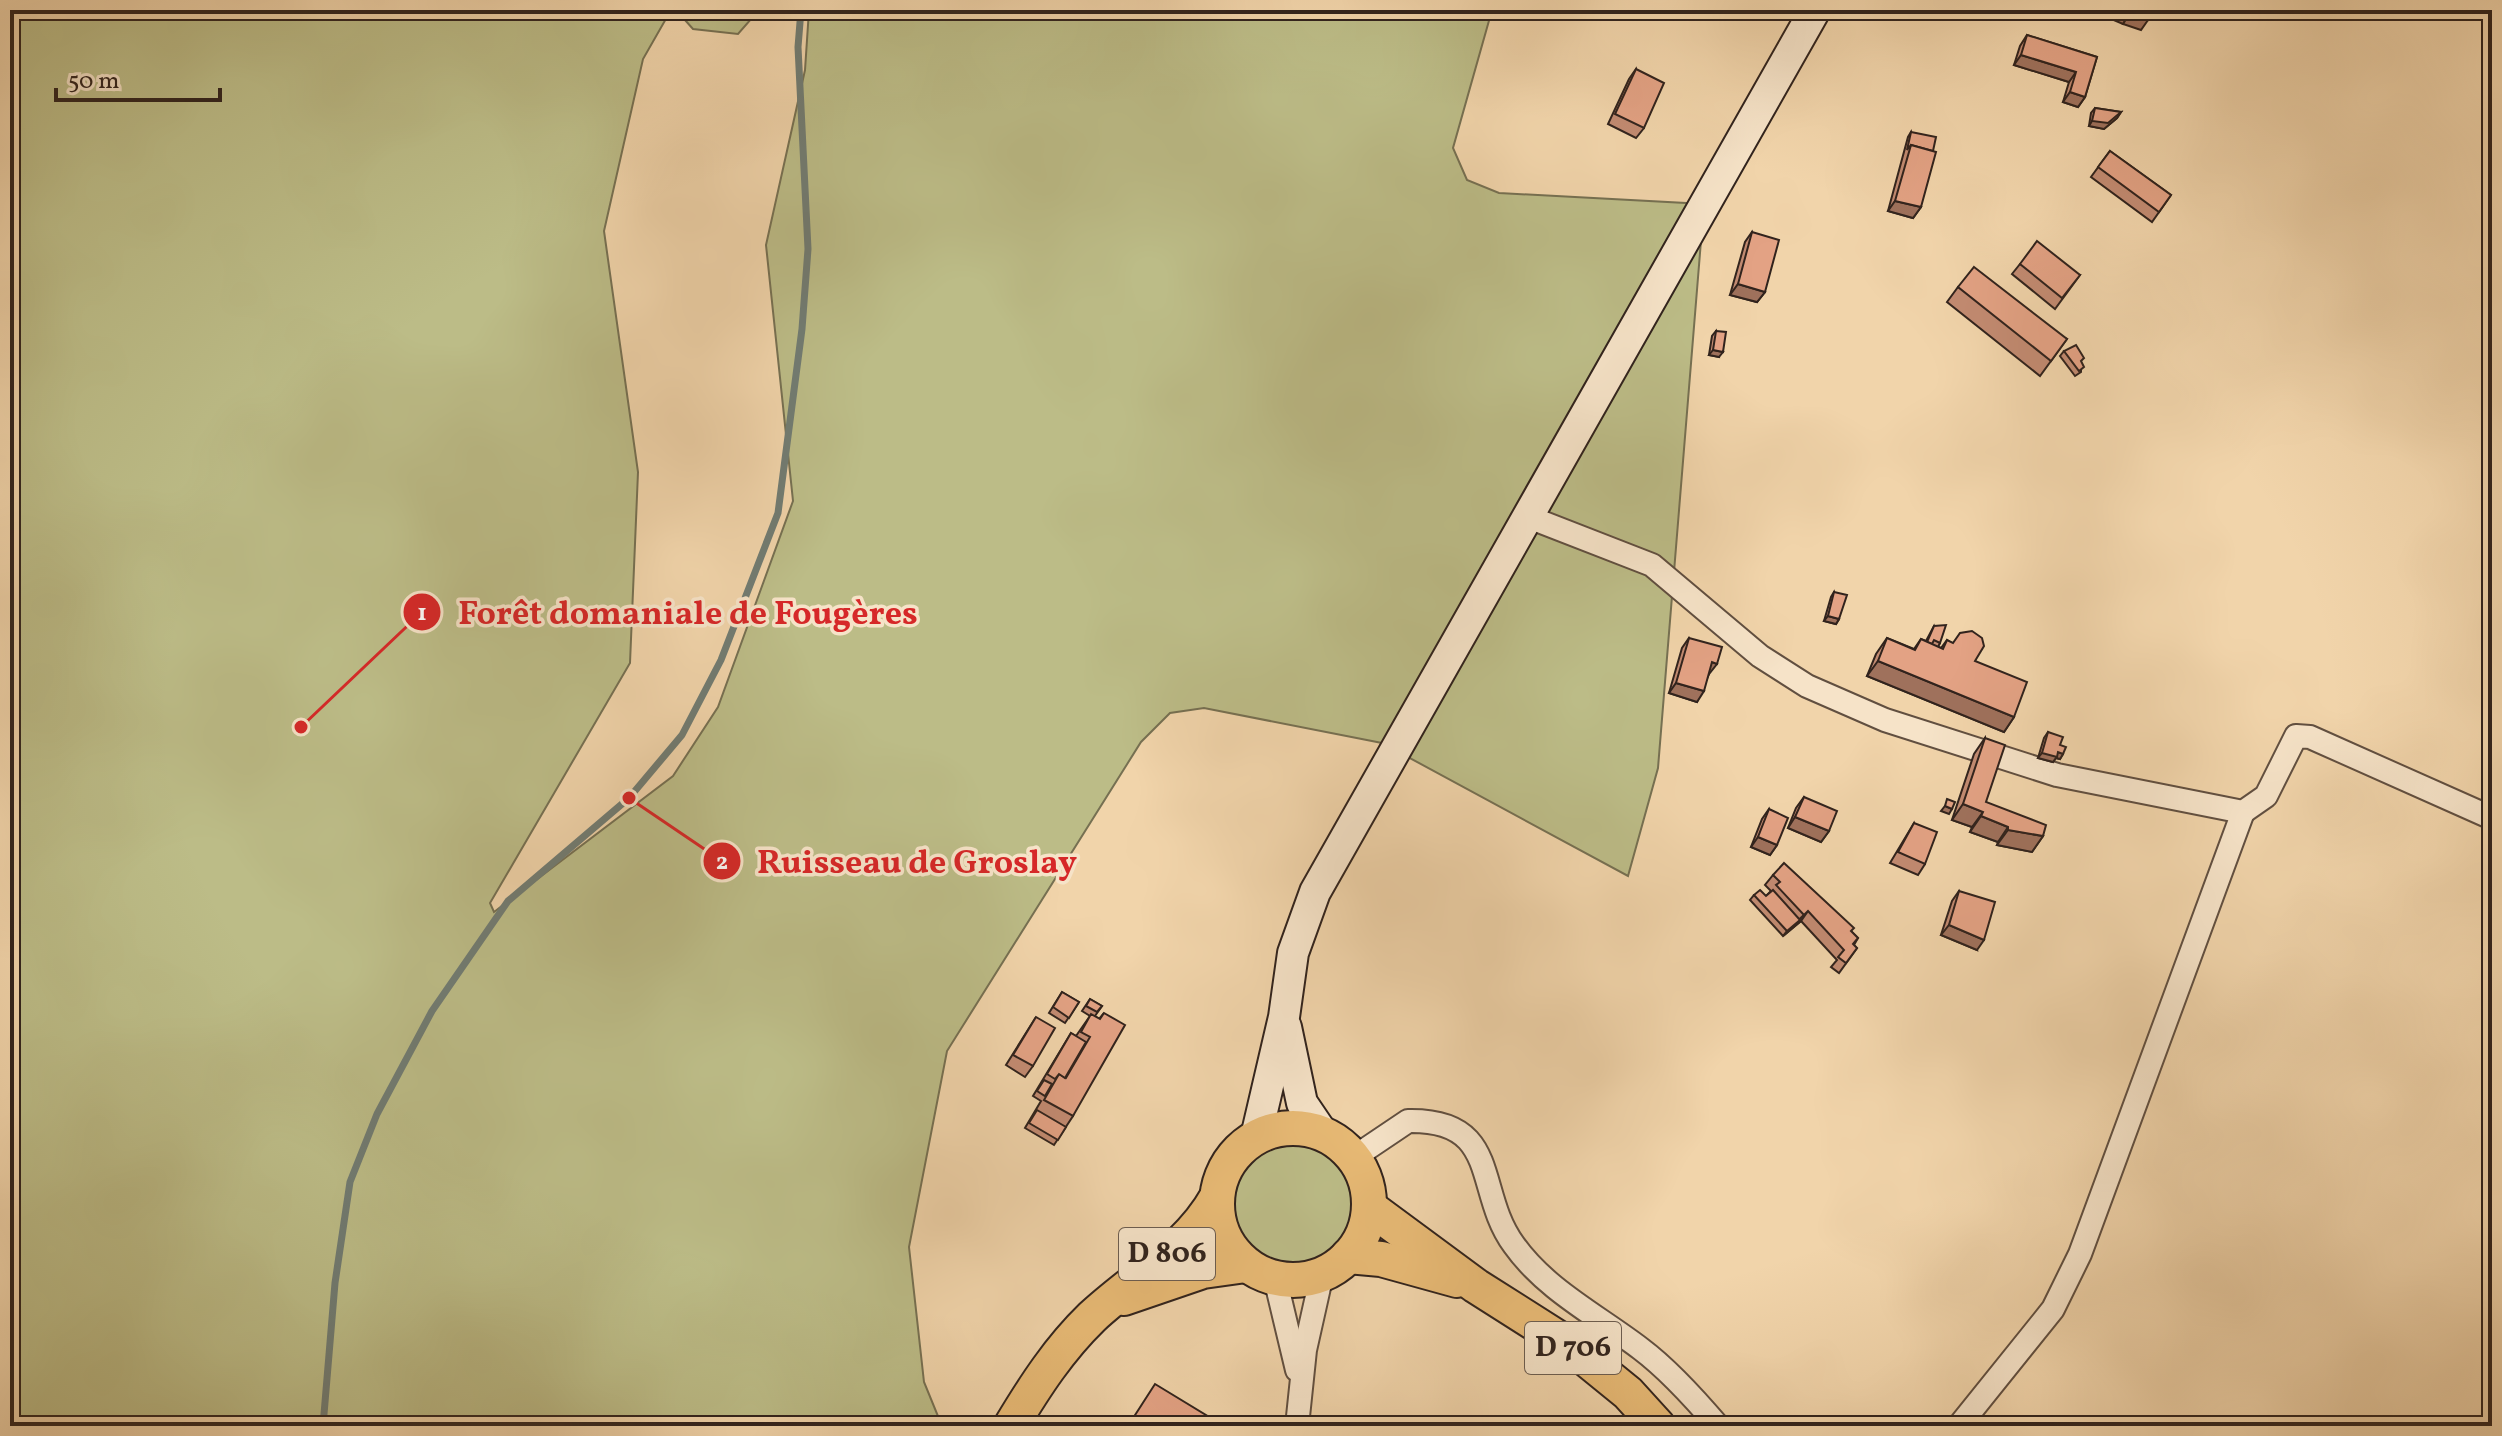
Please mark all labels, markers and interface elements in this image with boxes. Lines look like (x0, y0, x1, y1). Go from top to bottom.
scale bar (56, 52, 220, 102)
text: 50 m (68, 65, 120, 99)
callout: Forêt domaniale de Fougères (402, 583, 933, 641)
text: Forêt domaniale de Fougères (458, 592, 918, 639)
text: 1 (417, 597, 427, 631)
callout: Ruisseau de Groslay (702, 832, 1093, 890)
text: Ruisseau de Groslay (757, 841, 1077, 888)
text: 2 (716, 846, 728, 880)
road number: D 806 (1119, 1228, 1215, 1280)
road number: D 706 (1525, 1322, 1621, 1374)

